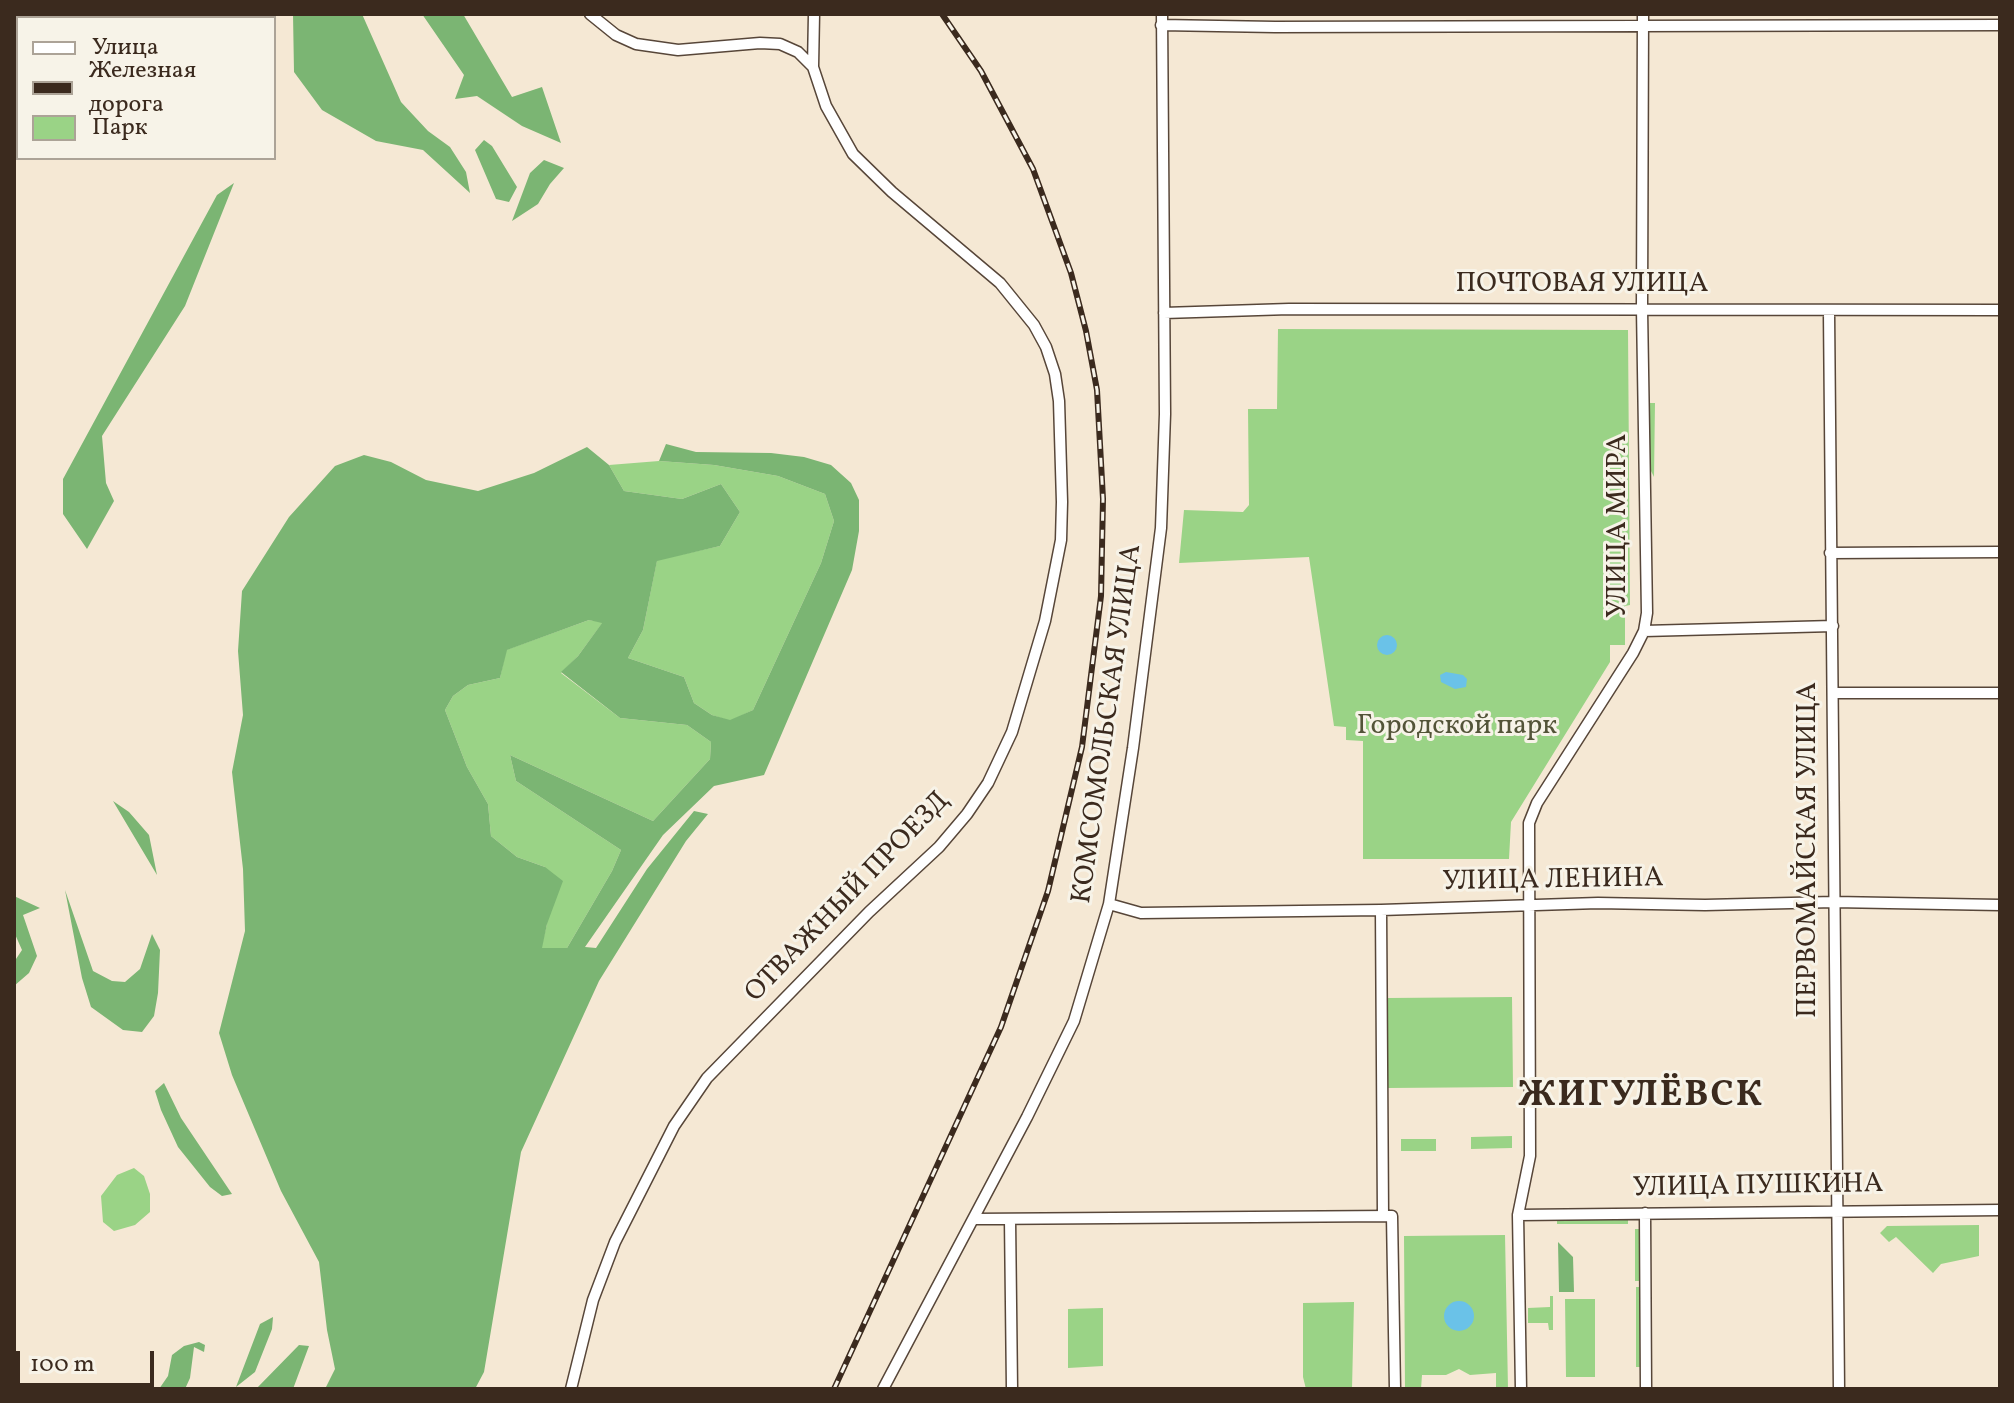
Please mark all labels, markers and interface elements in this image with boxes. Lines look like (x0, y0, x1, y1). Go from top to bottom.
legend (16, 16, 276, 160)
text: Улица (92, 31, 159, 65)
text: Железная дорога (89, 54, 196, 122)
text: Парк (92, 111, 148, 145)
street label: ПОЧТОВАЯ УЛИЦА (1456, 269, 1708, 303)
street label: УЛИЦА МИРА (1603, 434, 1637, 618)
street label: КОМСОМОЛЬСКАЯ УЛИЦА (1067, 542, 1151, 906)
street label: ПЕРВОМАЙСКАЯ УЛИЦА (1793, 682, 1827, 1018)
park label: Городской парк (1357, 711, 1557, 745)
street label: ОТВАЖНЫЙ ПРОЕЗД (739, 785, 959, 1011)
street label: УЛИЦА ЛЕНИНА (1442, 863, 1664, 901)
district label: ЖИГУЛЁВСК (1518, 1076, 1764, 1120)
street label: УЛИЦА ПУШКИНА (1632, 1169, 1884, 1207)
scale bar (20, 1335, 158, 1385)
text: 100 m (30, 1348, 95, 1382)

